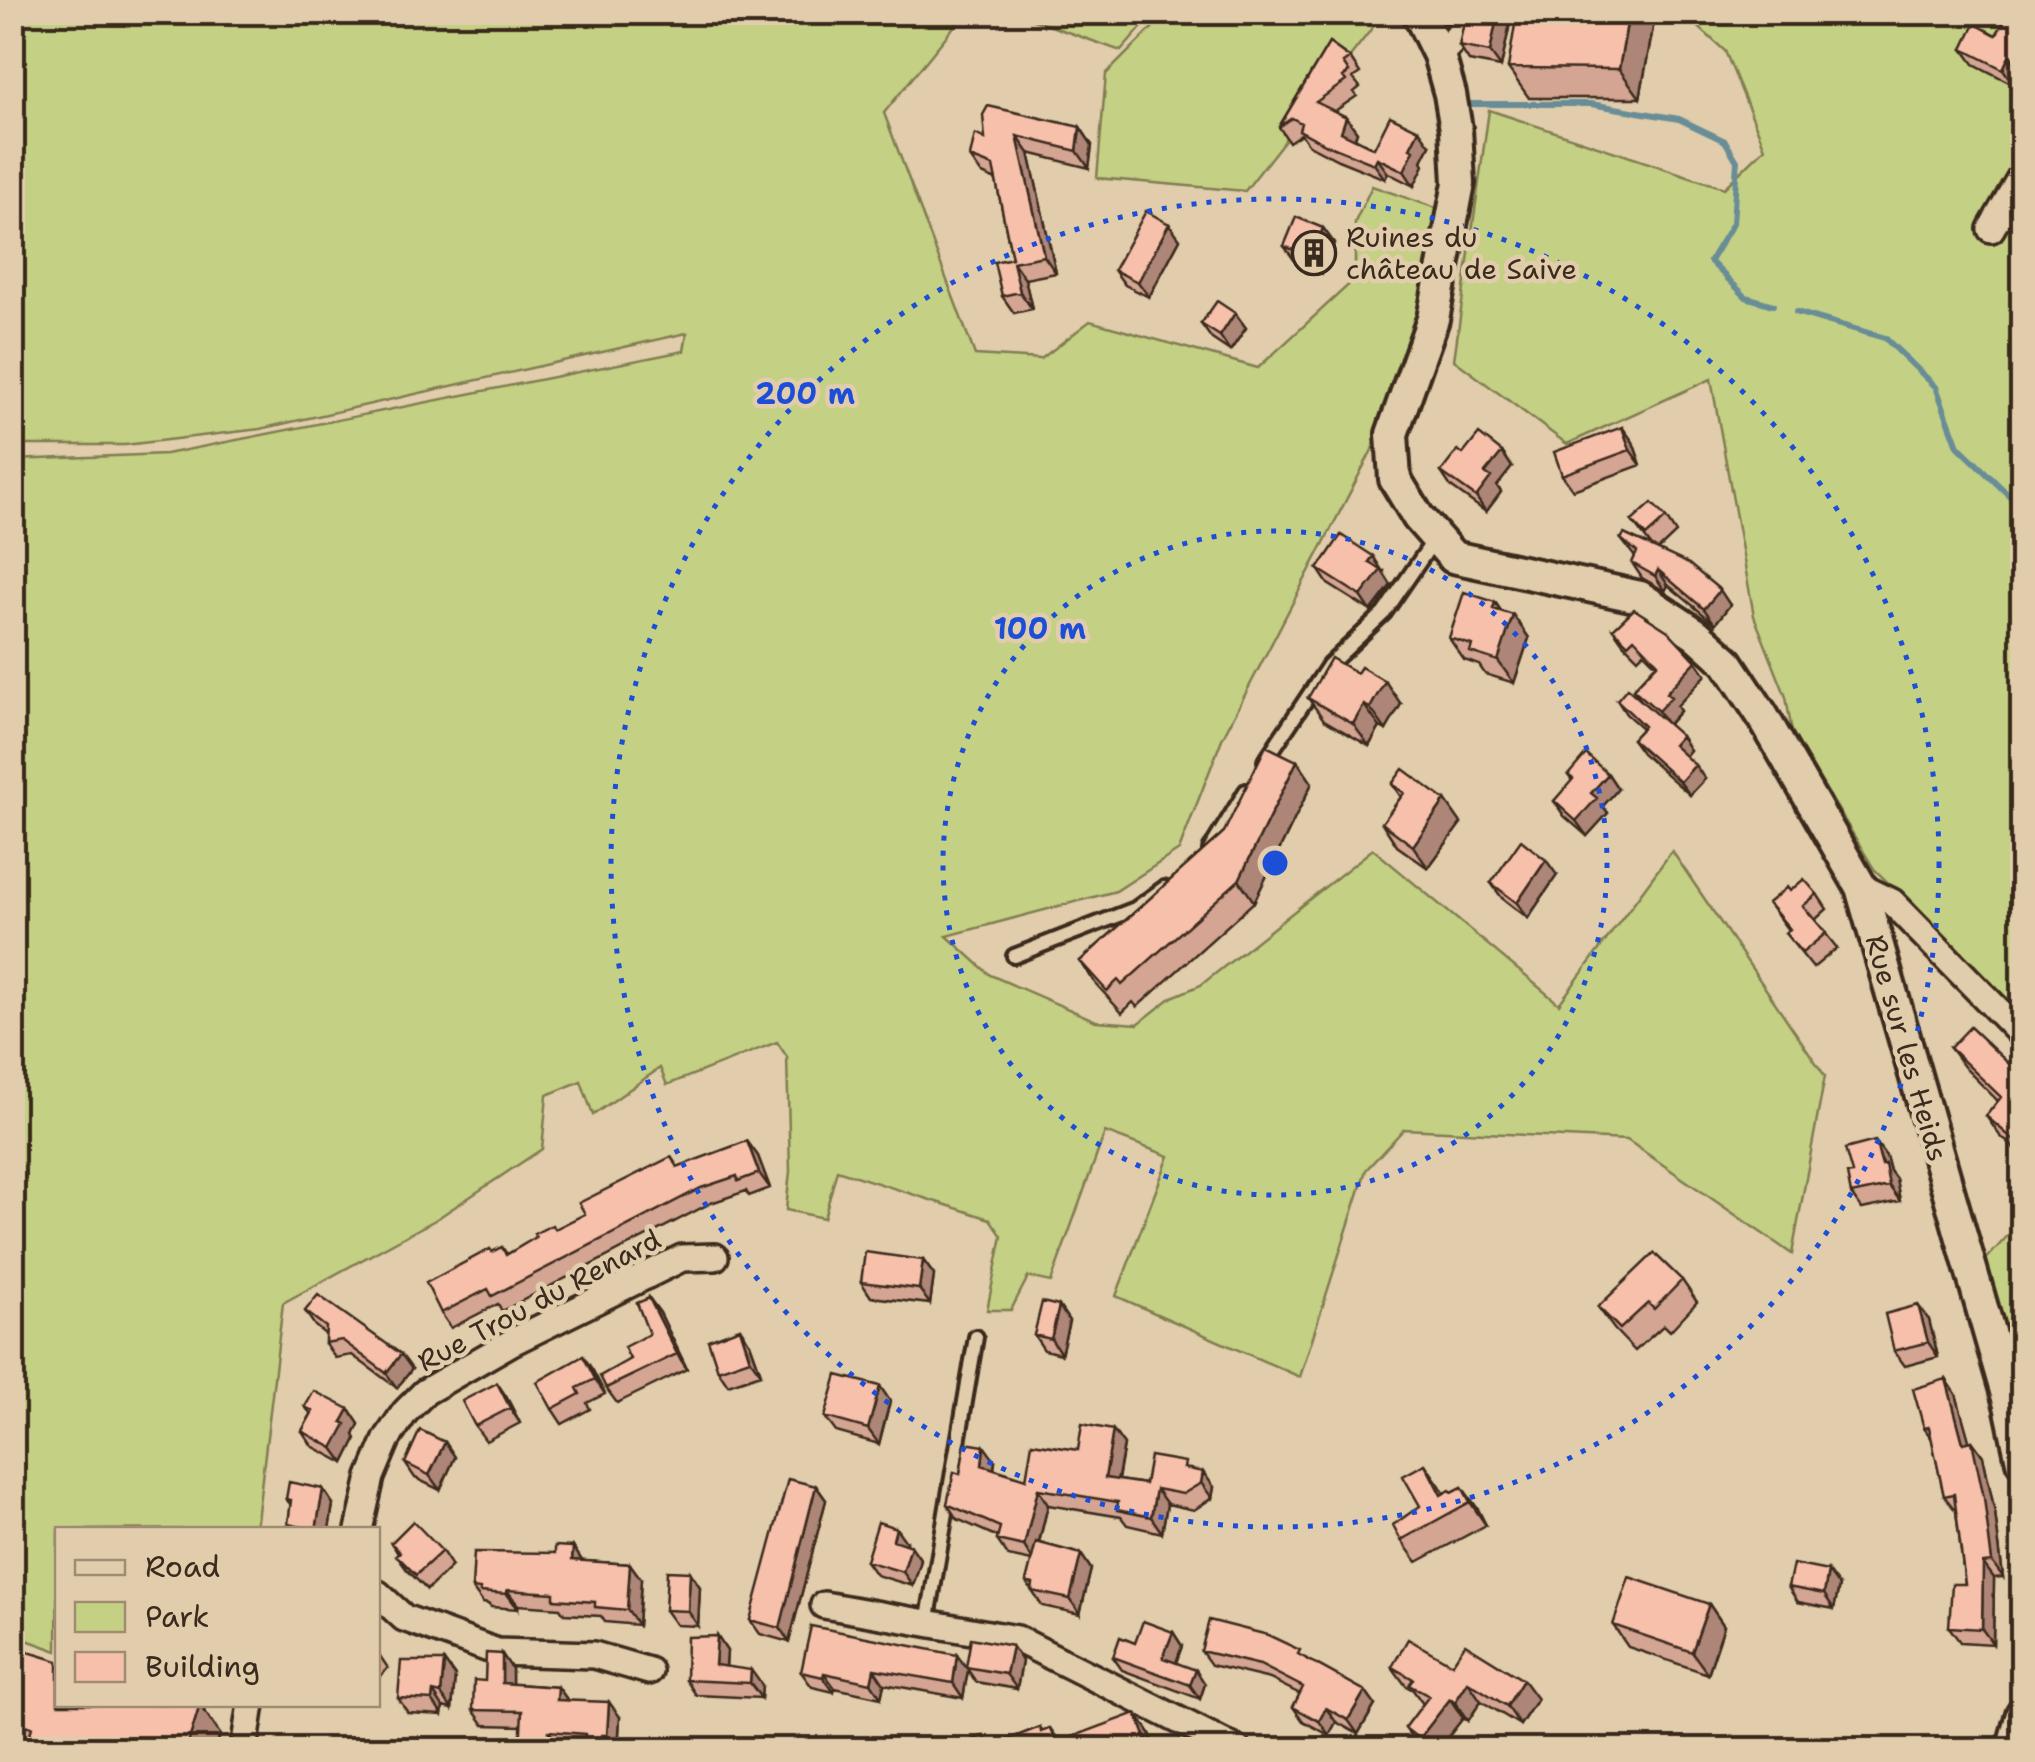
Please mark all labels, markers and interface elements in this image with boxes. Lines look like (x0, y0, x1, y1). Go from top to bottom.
place label: Ruines du château de Saive (1346, 218, 1577, 288)
building icon: Ruines du château de Saive (1291, 230, 1337, 276)
text: 200 m (755, 373, 855, 414)
text: 100 m (994, 608, 1086, 649)
centre of rings (1257, 845, 1293, 881)
street label: Rue sur les Heids (1857, 930, 1957, 1166)
street label: Rue Trou du Renard (411, 1220, 667, 1380)
legend (55, 1527, 380, 1707)
text: Road (145, 1546, 220, 1587)
text: Park (145, 1596, 209, 1637)
text: Building (145, 1646, 260, 1687)

